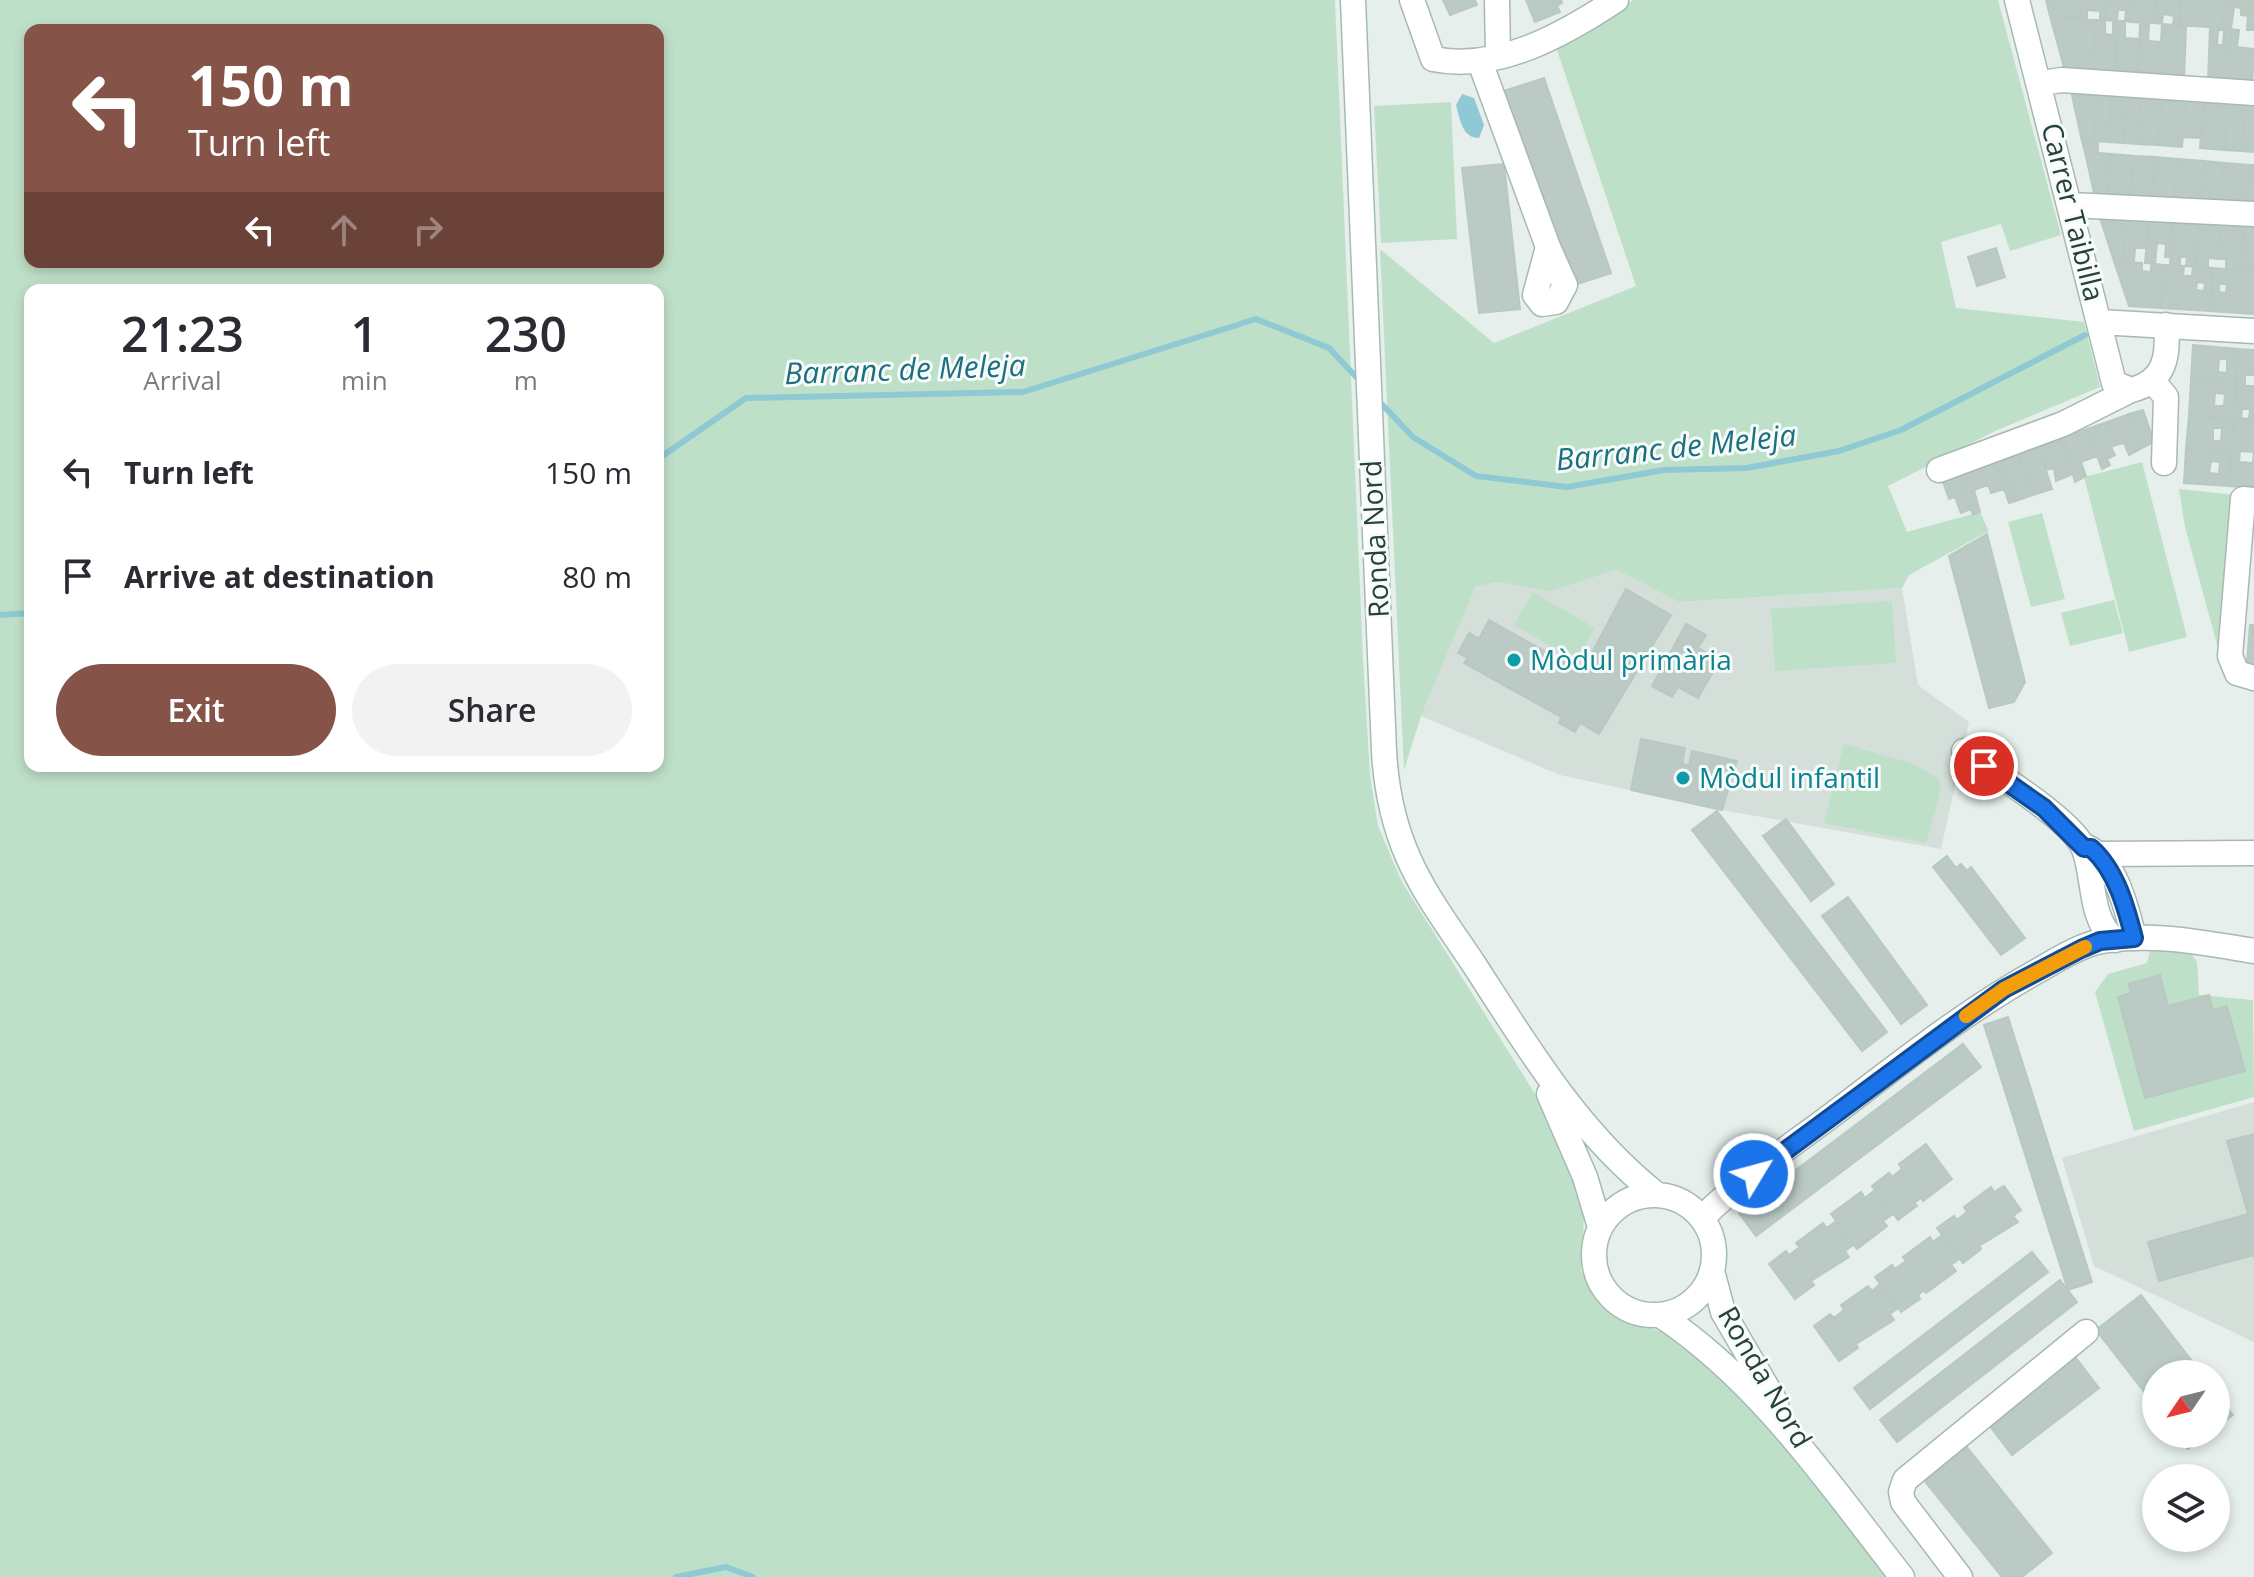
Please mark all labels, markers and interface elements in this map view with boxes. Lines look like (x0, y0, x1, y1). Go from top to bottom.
text: 150 m (188, 46, 354, 122)
icon: left (56, 56, 160, 160)
text: Turn left (188, 118, 330, 167)
street label: Carrer Taibilla (2033, 119, 2114, 305)
icon: left (238, 208, 282, 252)
icon: ahead (322, 208, 366, 252)
icon: right (406, 208, 450, 252)
text: 21:23 (121, 301, 244, 366)
text: 1 (351, 301, 378, 366)
text: 230 (485, 301, 567, 366)
water label: Barranc de Meleja (784, 344, 1026, 393)
text: Arrival (143, 362, 222, 398)
text: min (341, 362, 388, 398)
text: m (514, 362, 538, 398)
water label: Barranc de Meleja (1554, 413, 1798, 480)
icon: left (56, 450, 100, 494)
text: Turn left (124, 452, 254, 493)
text: 150 m (545, 452, 632, 493)
street label: Ronda Nord (1351, 459, 1397, 619)
icon: arrive (56, 554, 100, 598)
text: Arrive at destination (124, 556, 435, 597)
text: 80 m (562, 556, 632, 597)
place label: Mòdul primària (1530, 640, 1732, 678)
marker: Mòdul primària (1505, 651, 1523, 669)
button: Exit (56, 664, 336, 756)
button: Share (352, 664, 632, 756)
pin (1950, 732, 2018, 800)
icon: arrive (1962, 744, 2006, 788)
place label: Mòdul infantil (1699, 758, 1880, 796)
marker: Mòdul infantil (1674, 769, 1692, 787)
position arrow (1712, 1132, 1796, 1216)
street label: Ronda Nord (1710, 1299, 1822, 1454)
north arrow (2142, 1360, 2230, 1448)
map controls (2142, 1360, 2230, 1552)
button: layers (2142, 1464, 2230, 1552)

